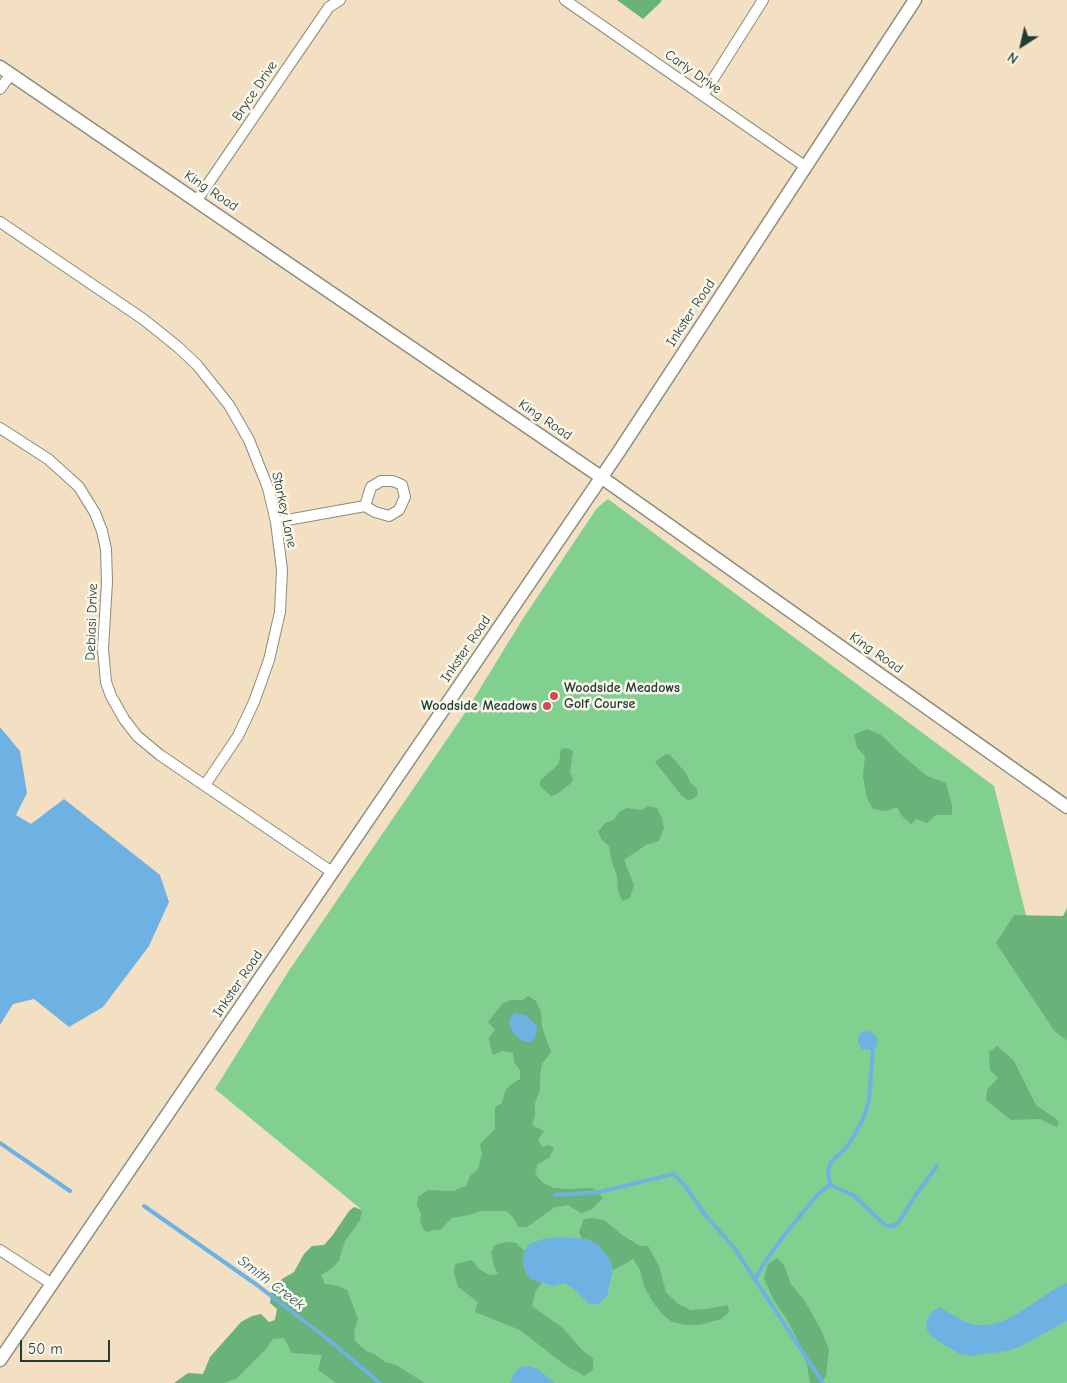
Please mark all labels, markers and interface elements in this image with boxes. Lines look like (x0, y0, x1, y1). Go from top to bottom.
north arrow (997, 20, 1047, 70)
street label: Carly Drive (661, 46, 725, 98)
text: N (1004, 48, 1022, 67)
street label: Bryce Drive (229, 58, 281, 124)
street label: King Road (181, 167, 241, 215)
street label: Inkster Road (663, 276, 719, 350)
street label: King Road (515, 396, 575, 444)
street label: Starkey Lane (268, 470, 300, 550)
street label: Debiasi Drive (82, 583, 102, 661)
street label: Inkster Road (438, 612, 494, 686)
street label: King Road (846, 629, 906, 677)
place label: Woodside Meadows Golf Course (564, 680, 680, 712)
marker: Woodside Meadows Golf Course (548, 690, 560, 702)
place label: Woodside Meadows (421, 698, 537, 714)
marker: Woodside Meadows (541, 700, 553, 712)
street label: Inkster Road (210, 947, 266, 1021)
water label: Smith Creek (234, 1252, 308, 1314)
scale bar (22, 1330, 112, 1362)
text: 50 m (28, 1340, 63, 1358)

